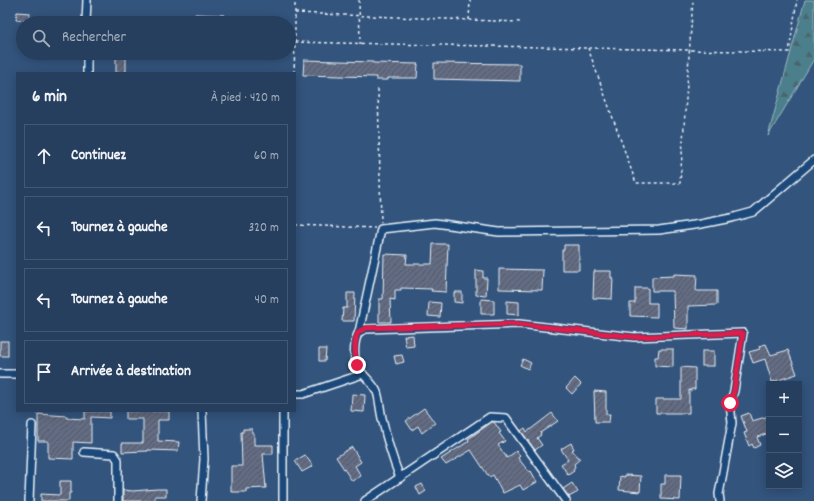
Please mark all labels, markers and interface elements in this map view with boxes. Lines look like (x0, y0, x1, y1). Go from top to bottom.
search box (16, 16, 296, 60)
icon: search (30, 27, 52, 49)
text: Rechercher (62, 27, 126, 49)
text: 6 min (32, 86, 67, 110)
text: À pied · 420 m (211, 89, 280, 108)
icon: ahead (33, 145, 55, 167)
text: Continuez (71, 145, 126, 167)
text: 60 m (254, 147, 279, 166)
icon: left (33, 217, 55, 239)
text: Tournez à gauche (71, 217, 168, 239)
text: 320 m (249, 219, 279, 238)
icon: left (33, 289, 55, 311)
text: Tournez à gauche (71, 289, 168, 311)
text: 40 m (255, 291, 279, 310)
route end (348, 356, 366, 374)
icon: arrive (33, 361, 55, 383)
text: Arrivée à destination (71, 361, 191, 383)
map controls (766, 381, 802, 489)
button: + (766, 381, 802, 417)
route start (721, 394, 739, 412)
button: − (766, 417, 802, 453)
button: layers (766, 453, 802, 489)

